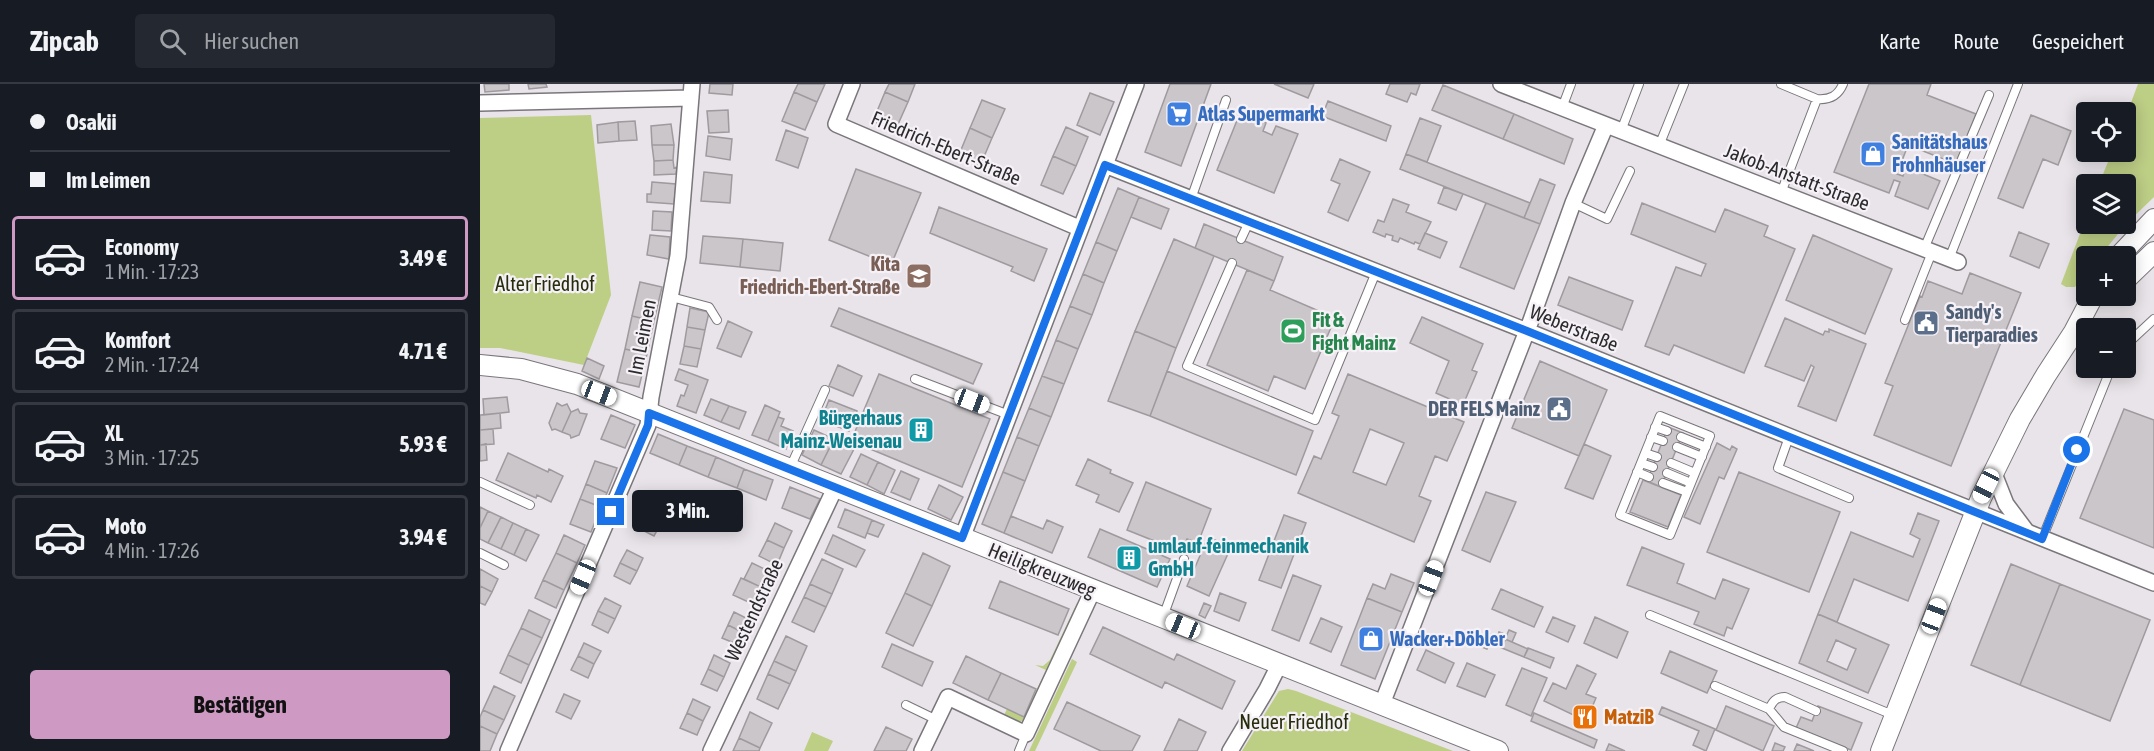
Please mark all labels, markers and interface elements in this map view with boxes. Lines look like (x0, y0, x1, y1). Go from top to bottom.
search box (135, 14, 555, 68)
text: Zipcab (30, 25, 99, 57)
icon: search (156, 25, 189, 58)
text: Hier suchen (204, 28, 299, 54)
text: Karte (1879, 29, 1920, 53)
text: Route (1953, 29, 1999, 53)
text: Gespeichert (2032, 29, 2124, 53)
supermarket icon: Atlas Supermarkt (1164, 99, 1194, 129)
place label: Atlas Supermarkt (1197, 102, 1325, 125)
map controls (2076, 102, 2136, 378)
button: locate (2076, 102, 2136, 162)
street label: Friedrich-Ebert-Straße (868, 106, 1024, 189)
text: Osakii (66, 109, 117, 135)
place label: Sanitätshaus Frohnhäuser (1892, 130, 1988, 176)
street label: Jakob-Anstatt-Straße (1721, 138, 1873, 215)
shop icon: Sanitätshaus Frohnhäuser (1858, 139, 1888, 169)
text: Im Leimen (66, 167, 151, 193)
button: layers (2076, 174, 2136, 234)
icon: car (33, 231, 87, 285)
text: Economy (105, 234, 179, 260)
text: 3.49 € (399, 245, 447, 271)
button: + (2076, 246, 2136, 306)
place label: Kita Friedrich-Ebert-Straße (740, 252, 900, 298)
text: 1 Min. · 17:23 (105, 260, 199, 283)
school or university icon: Kita Friedrich-Ebert-Straße (904, 261, 934, 291)
park label: Alter Friedhof (495, 272, 595, 295)
street label: Im Leimen (623, 297, 660, 377)
street label: Weberstraße (1527, 299, 1622, 356)
place label: Sandy's Tierparadies (1946, 300, 2038, 346)
place label: Fit & Fight Mainz (1312, 308, 1396, 354)
public building icon: Sandy's Tierparadies (1911, 308, 1941, 338)
sports icon: Fit & Fight Mainz (1278, 316, 1308, 346)
button: − (2076, 318, 2136, 378)
icon: car (33, 324, 87, 378)
text: Komfort (105, 327, 171, 353)
text: 4.71 € (399, 338, 447, 364)
text: 2 Min. · 17:24 (105, 353, 199, 376)
car (579, 378, 619, 408)
car (952, 386, 992, 416)
public building icon: DER FELS Mainz (1544, 394, 1574, 424)
place label: DER FELS Mainz (1428, 397, 1541, 420)
place label: Bürgerhaus Mainz-Weisenau (780, 406, 902, 452)
building icon: Bürgerhaus Mainz-Weisenau (906, 415, 936, 445)
icon: car (33, 417, 87, 471)
text: XL (105, 420, 123, 446)
text: 5.93 € (399, 431, 447, 457)
route start (2063, 436, 2090, 463)
text: 3 Min. · 17:25 (105, 446, 199, 469)
car (1970, 466, 2002, 506)
callout: 3 Min. (632, 491, 743, 533)
route end (597, 498, 624, 525)
text: 3 Min. (666, 499, 709, 522)
icon: car (33, 510, 87, 564)
text: Moto (105, 513, 147, 539)
text: 3.94 € (399, 524, 447, 550)
place label: umlauf-feinmechanik GmbH (1148, 534, 1309, 580)
street label: Heiligkreuzweg (985, 538, 1100, 602)
text: 4 Min. · 17:26 (105, 539, 199, 562)
building icon: umlauf-feinmechanik GmbH (1114, 543, 1144, 573)
street label: Westendstraße (720, 555, 787, 664)
car (568, 557, 598, 597)
car (1416, 558, 1446, 598)
car (1919, 596, 1949, 636)
car (1163, 611, 1203, 641)
shop icon: Wacker+Döbler (1356, 624, 1386, 654)
place label: Wacker+Döbler (1389, 627, 1506, 650)
button: Bestätigen (30, 670, 450, 739)
restaurant icon: MatziB (1570, 702, 1600, 732)
place label: MatziB (1604, 705, 1654, 728)
park label: Neuer Friedhof (1239, 710, 1349, 733)

